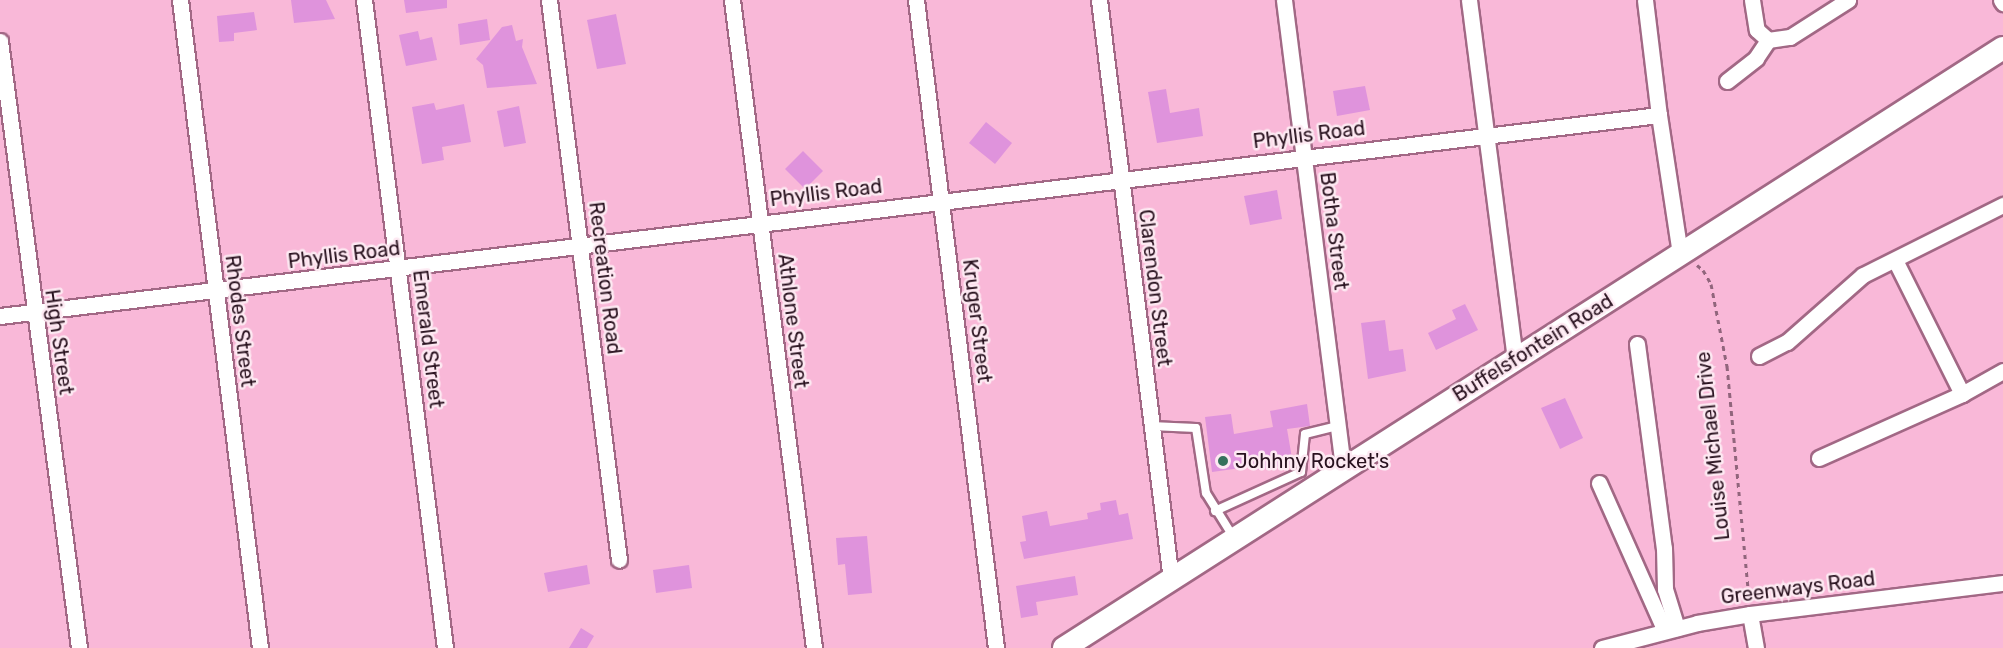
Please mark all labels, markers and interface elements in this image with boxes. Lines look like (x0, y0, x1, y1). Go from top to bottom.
street label: Phyllis Road (1252, 116, 1366, 154)
street label: Botha Street (1315, 171, 1353, 291)
street label: Phyllis Road (769, 174, 883, 212)
street label: Recreation Road (584, 200, 626, 356)
street label: Clarendon Street (1133, 208, 1177, 368)
street label: Phyllis Road (287, 236, 401, 274)
street label: Athlone Street (773, 252, 813, 390)
street label: Rhodes Street (220, 254, 260, 388)
street label: Kruger Street (957, 257, 997, 385)
street label: Emerald Street (408, 269, 448, 409)
street label: High Street (40, 288, 78, 396)
street label: Buffelsfontein Road (1448, 289, 1618, 407)
street label: Louise Michael Drive (1691, 350, 1735, 542)
place label: Johhny Rocket's (1235, 449, 1390, 473)
marker: Johhny Rocket's (1216, 454, 1230, 468)
street label: Greenways Road (1720, 567, 1876, 609)

